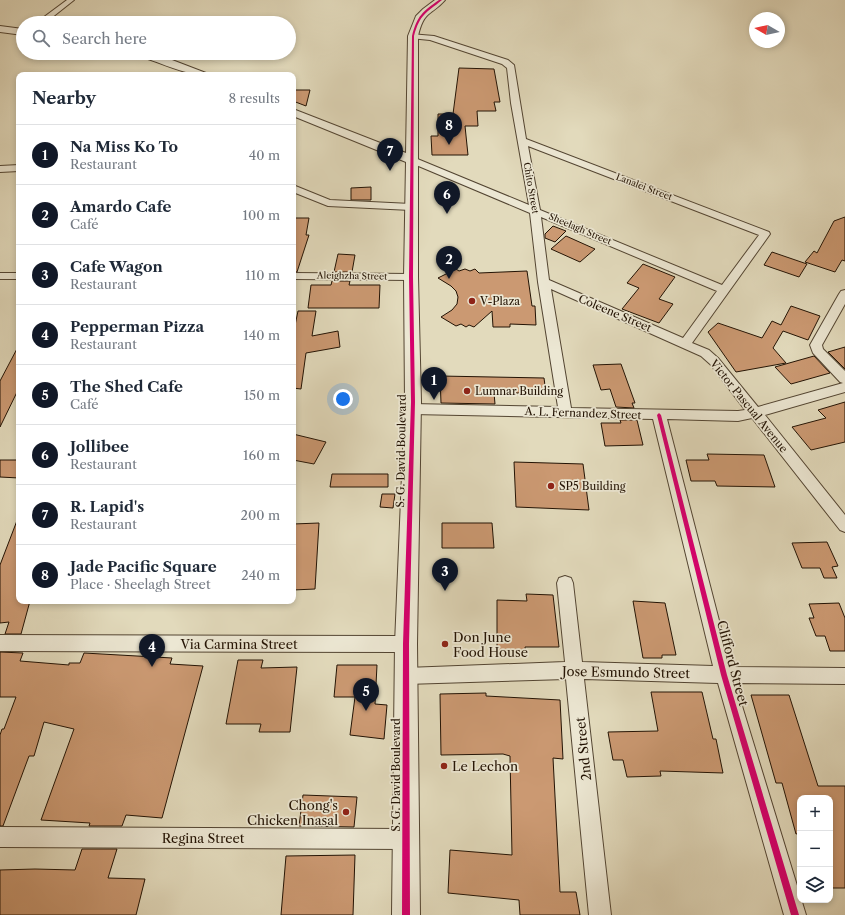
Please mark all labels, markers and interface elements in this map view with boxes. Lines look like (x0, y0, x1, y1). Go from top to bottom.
north arrow (749, 12, 785, 48)
search box (16, 16, 296, 60)
icon: search (30, 27, 52, 49)
text: Search here (62, 29, 147, 48)
text: Nearby (32, 88, 96, 108)
text: 8 results (228, 90, 280, 106)
pin: 8 (436, 112, 462, 145)
text: Na Miss Ko To (70, 137, 178, 156)
pin: 7 (377, 138, 403, 171)
text: 1 (42, 147, 48, 163)
text: 40 m (249, 147, 280, 163)
text: Restaurant (70, 156, 137, 172)
street label: Chito Street (522, 161, 542, 215)
street label: Lanalei Street (614, 171, 675, 203)
pin: 6 (434, 181, 460, 214)
text: Amardo Cafe (70, 197, 171, 216)
text: 2 (41, 207, 49, 223)
text: 100 m (242, 207, 280, 223)
street label: Sheelagh Street (547, 210, 614, 247)
text: Café (70, 216, 99, 232)
pin: 2 (436, 246, 462, 279)
text: Cafe Wagon (70, 257, 163, 276)
text: 3 (41, 267, 49, 283)
text: 110 m (245, 267, 280, 283)
street label: Aleighzha Street (316, 269, 388, 282)
text: Restaurant (70, 276, 137, 292)
street label: Coleene Street (576, 291, 654, 335)
place label: V-Plaza (479, 294, 520, 308)
marker: V-Plaza (467, 296, 477, 306)
text: Pepperman Pizza (70, 317, 204, 336)
text: 4 (41, 327, 49, 343)
text: 140 m (243, 327, 280, 343)
text: Restaurant (70, 336, 137, 352)
street label: Victor Pascual Avenue (706, 356, 791, 455)
pin: 1 (421, 367, 447, 400)
text: The Shed Cafe (70, 377, 183, 396)
place label: Lumnar Building (475, 384, 563, 398)
marker: Lumnar Building (462, 386, 472, 396)
text: 5 (41, 387, 49, 403)
text: 150 m (244, 387, 280, 403)
your location (333, 389, 353, 409)
street label: S. G. David Boulevard (393, 394, 409, 508)
text: Café (70, 396, 99, 412)
street label: A. L. Fernandez Street (523, 404, 642, 422)
text: Jollibee (70, 437, 129, 456)
text: 6 (41, 447, 49, 463)
text: 160 m (243, 447, 280, 463)
text: Restaurant (70, 456, 137, 472)
place label: SP5 Building (559, 479, 626, 493)
marker: SP5 Building (546, 481, 556, 491)
text: R. Lapid's (70, 497, 144, 516)
text: 7 (42, 507, 48, 523)
text: 200 m (240, 507, 280, 523)
text: Restaurant (70, 516, 137, 532)
text: Jade Pacific Square (70, 557, 217, 576)
pin: 3 (432, 558, 458, 591)
text: 8 (41, 567, 49, 583)
text: 240 m (241, 567, 280, 583)
text: Place · Sheelagh Street (70, 576, 211, 592)
street label: Clifford Street (714, 618, 752, 708)
place label: Don June Food House (453, 629, 528, 660)
pin: 4 (139, 634, 165, 667)
street label: Via Carmina Street (179, 636, 298, 652)
marker: Don June Food House (440, 639, 450, 649)
street label: Jose Esmundo Street (560, 663, 690, 681)
pin: 5 (353, 678, 379, 711)
street label: 2nd Street (572, 716, 594, 782)
street label: S. G. David Boulevard (389, 718, 403, 832)
place label: Le Lechon (452, 758, 518, 774)
marker: Le Lechon (439, 761, 449, 771)
map controls (797, 795, 833, 903)
button: + (797, 795, 833, 831)
place label: Chong's Chicken Inasal (247, 797, 338, 828)
marker: Chong's Chicken Inasal (341, 807, 351, 817)
street label: Regina Street (162, 830, 245, 846)
button: − (797, 831, 833, 867)
button: layers (797, 867, 833, 903)

